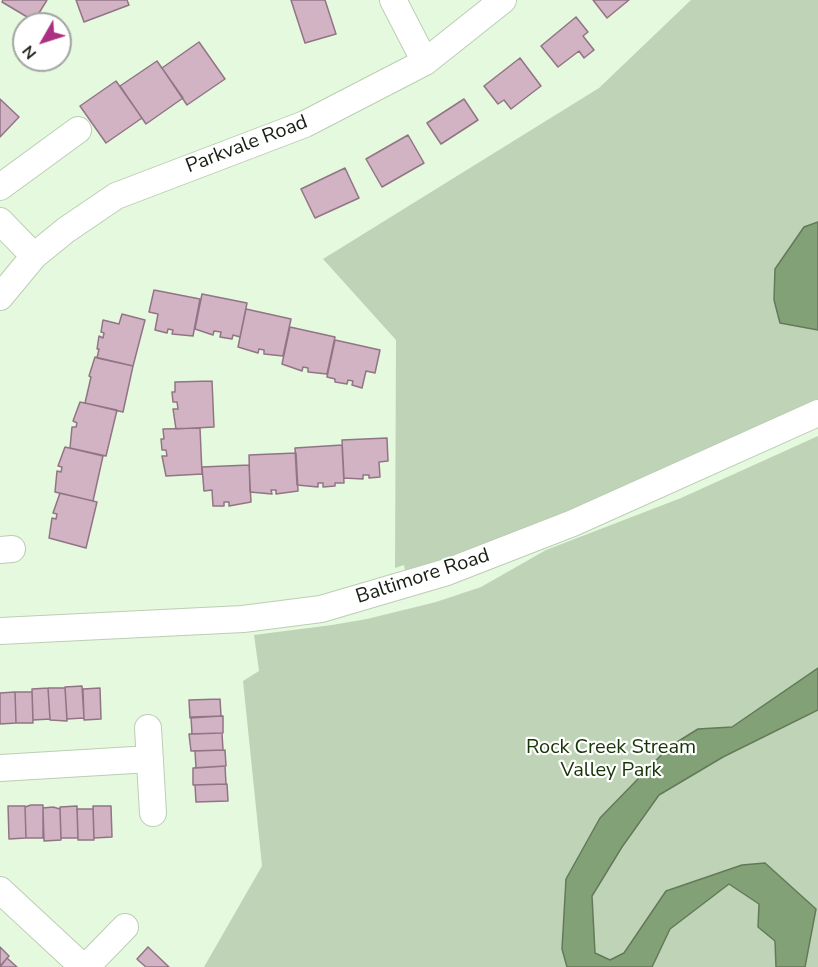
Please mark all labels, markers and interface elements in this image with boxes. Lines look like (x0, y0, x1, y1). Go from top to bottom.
north arrow (12, 12, 72, 72)
text: N (17, 40, 42, 64)
street label: Parkvale Road (183, 111, 311, 179)
street label: Baltimore Road (353, 544, 493, 610)
park label: Rock Creek Stream Valley Park (526, 736, 696, 783)

